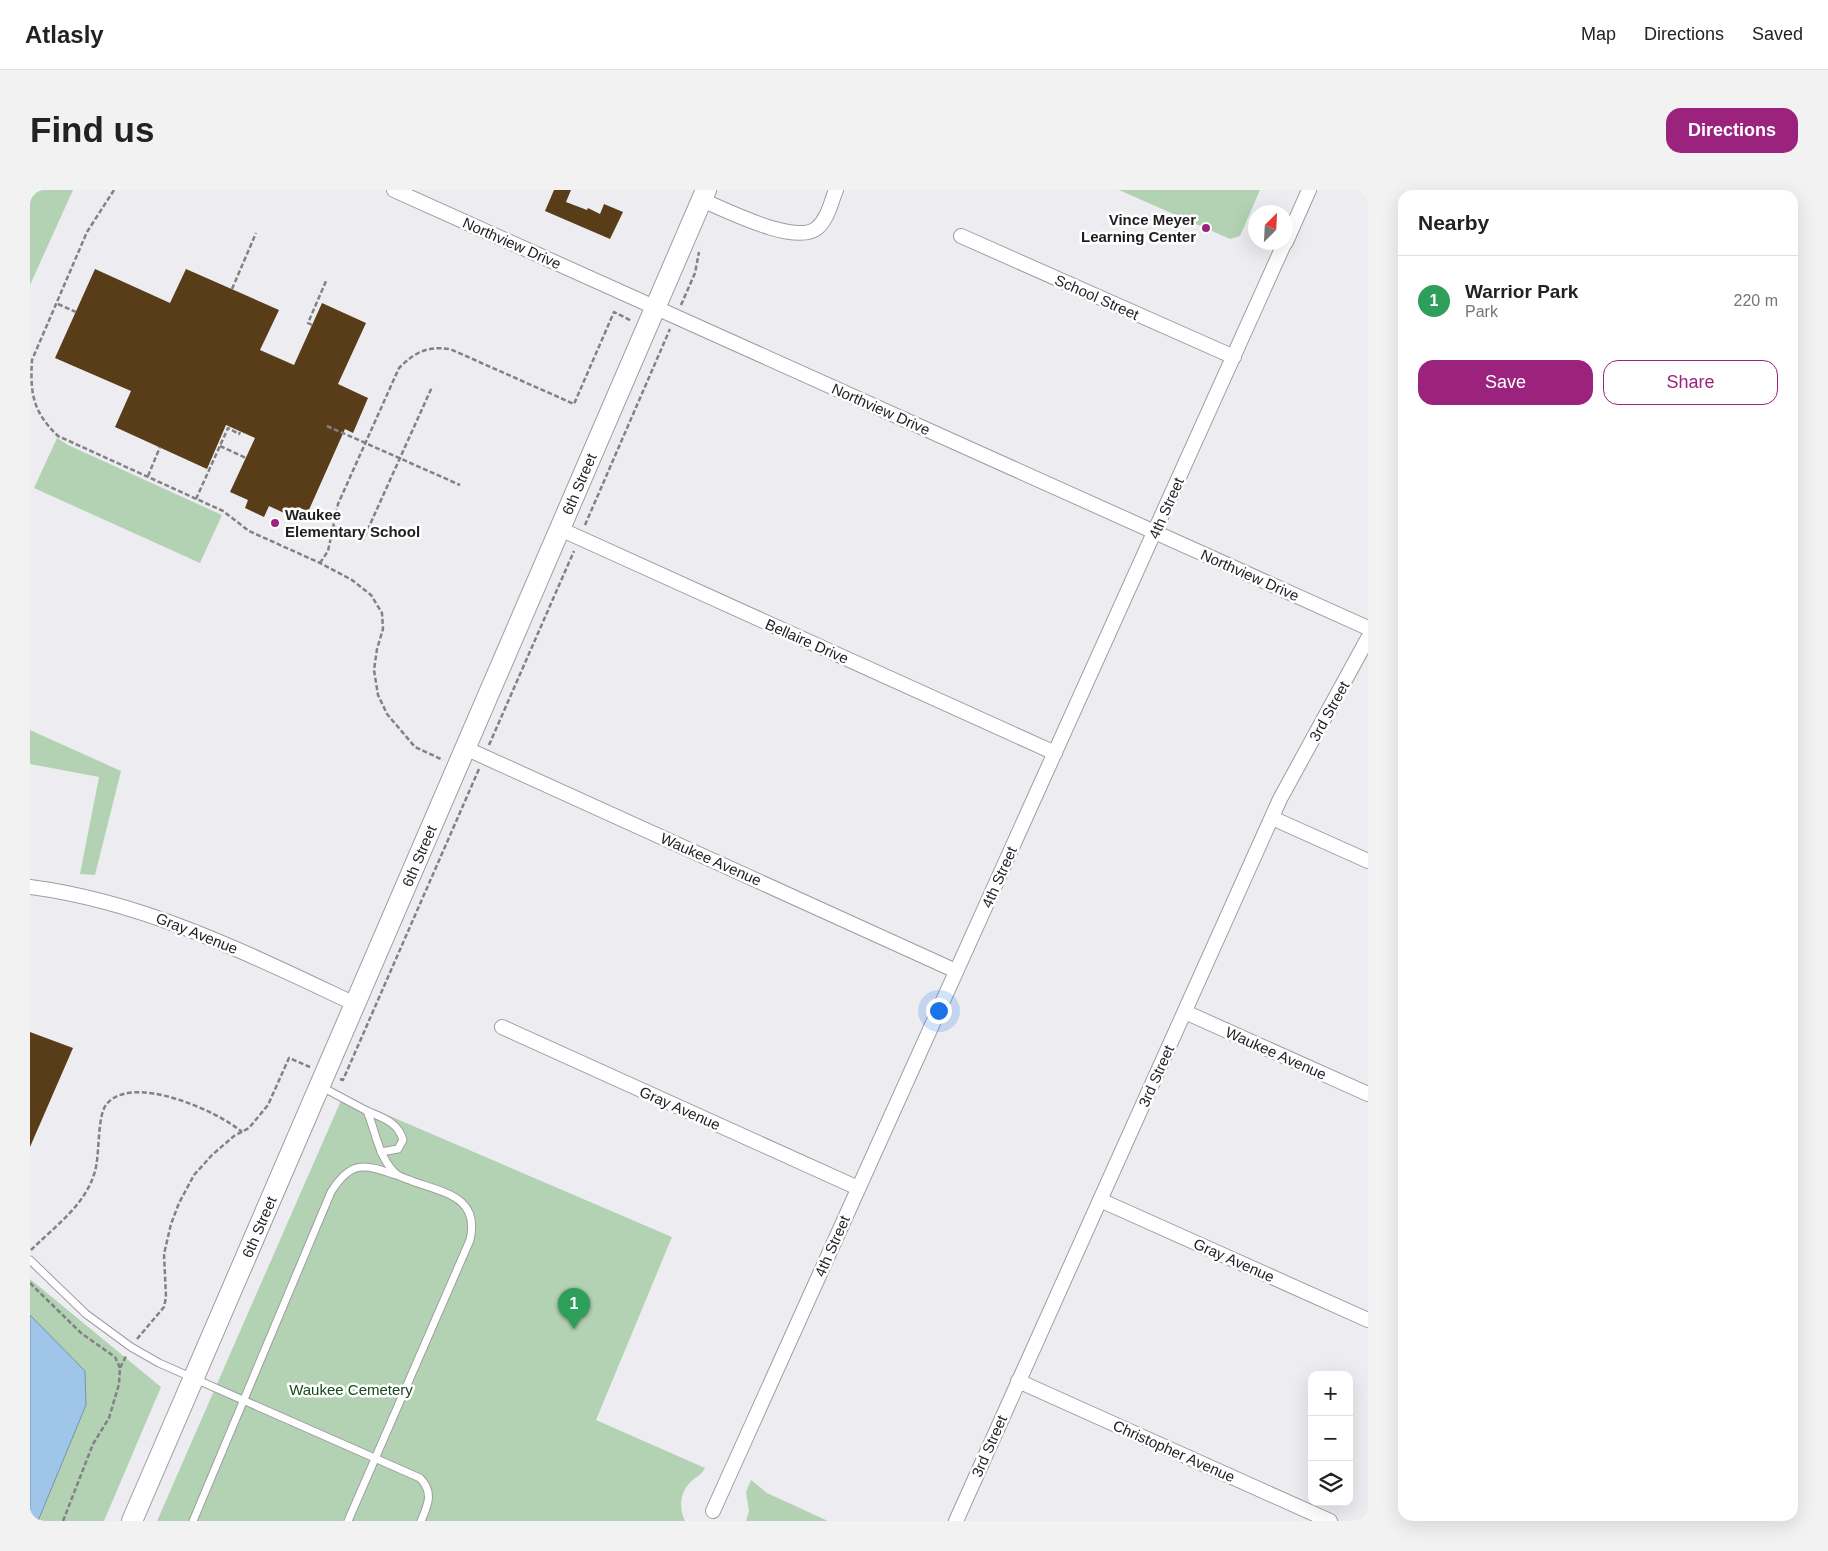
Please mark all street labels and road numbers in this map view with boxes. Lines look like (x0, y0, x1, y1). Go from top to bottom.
street label: Northview Drive (460, 214, 564, 272)
street label: School Street (1052, 271, 1142, 323)
street label: Northview Drive (829, 380, 933, 438)
street label: 6th Street (558, 450, 600, 517)
street label: 4th Street (1145, 474, 1187, 541)
street label: Northview Drive (1198, 546, 1302, 604)
street label: Bellaire Drive (763, 615, 851, 667)
street label: 3rd Street (1306, 677, 1353, 744)
street label: 6th Street (398, 822, 440, 889)
street label: Waukee Avenue (658, 829, 764, 889)
street label: 4th Street (978, 843, 1020, 910)
street label: Gray Avenue (154, 909, 240, 957)
street label: Waukee Avenue (1223, 1023, 1329, 1083)
street label: 3rd Street (1135, 1042, 1177, 1110)
street label: Gray Avenue (637, 1083, 723, 1133)
street label: 6th Street (238, 1193, 280, 1260)
street label: 4th Street (811, 1212, 853, 1279)
street label: Gray Avenue (1191, 1235, 1277, 1285)
street label: 3rd Street (968, 1412, 1010, 1480)
street label: Christopher Avenue (1110, 1416, 1238, 1486)

